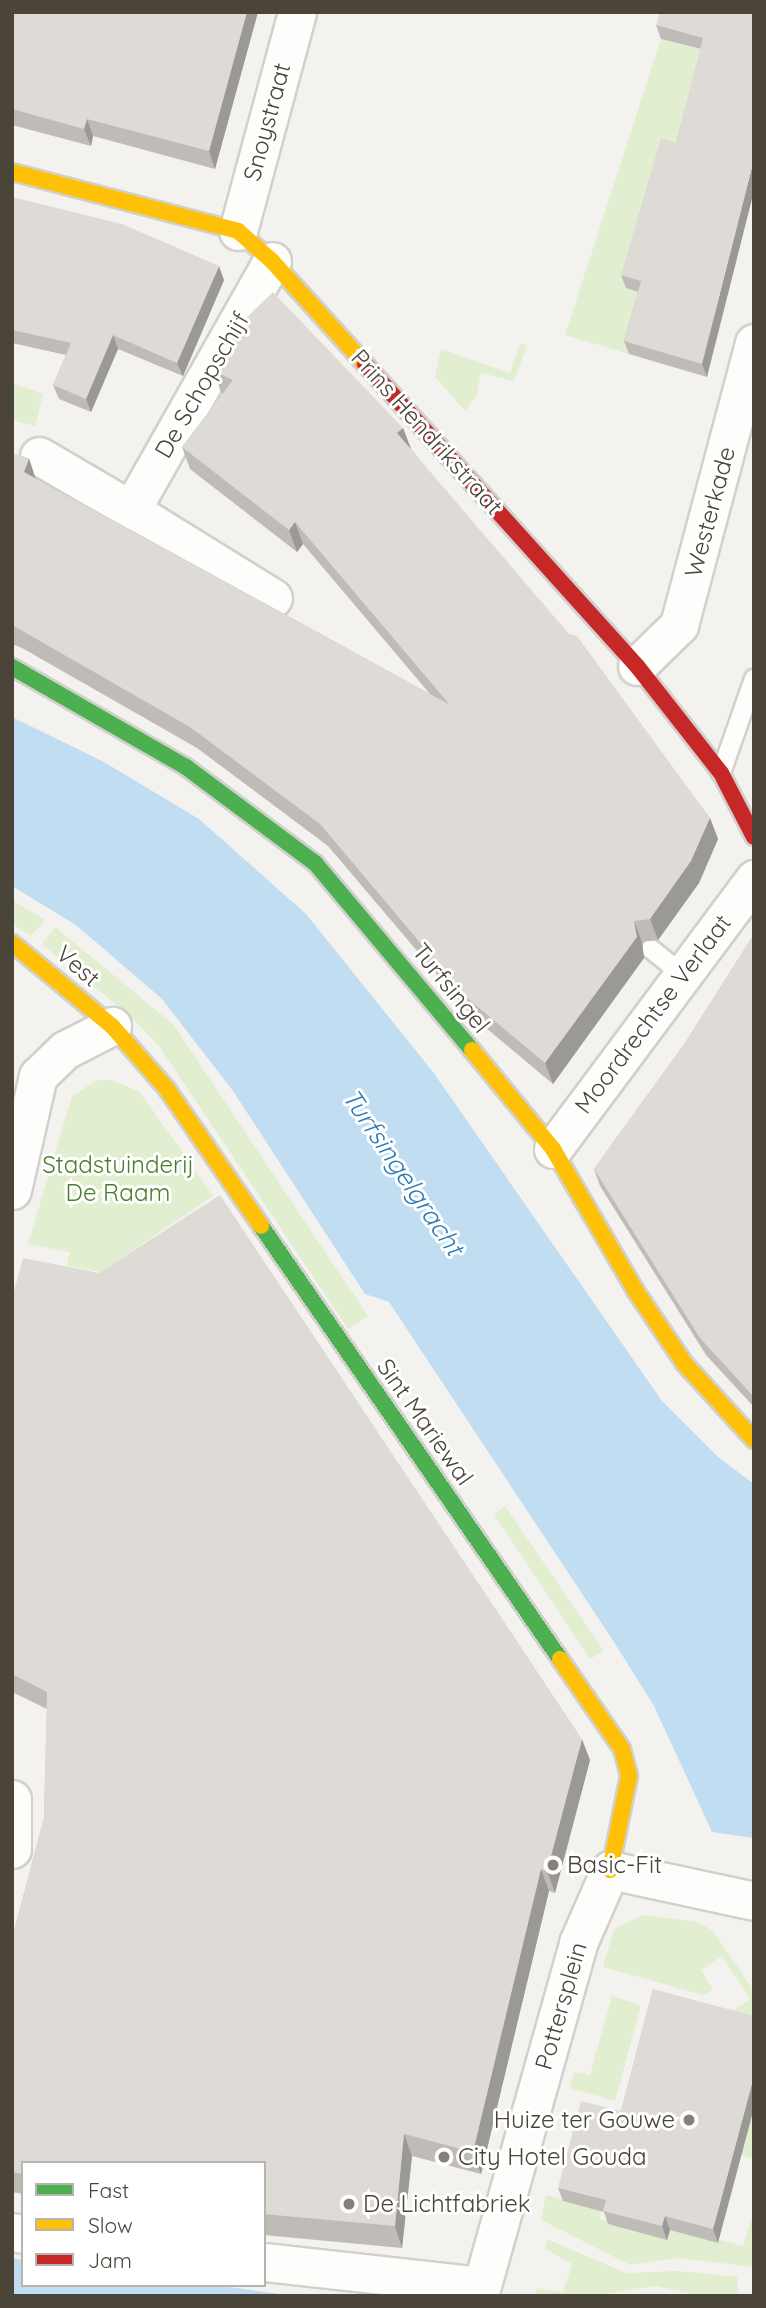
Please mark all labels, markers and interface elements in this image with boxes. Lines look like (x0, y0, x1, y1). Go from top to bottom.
street label: Snoystraat (237, 60, 297, 184)
street label: De Schopschijf (149, 307, 255, 463)
street label: Prins Hendrikstraat (345, 343, 509, 521)
street label: Westerkade (679, 444, 741, 580)
street label: Moordrechtse Verlaat (569, 909, 737, 1119)
street label: Turfsingel (406, 937, 496, 1039)
street label: Vest (50, 939, 106, 993)
water label: Turfsingelgracht (336, 1083, 470, 1261)
park label: Stadstuinderij De Raam (42, 1151, 194, 1207)
street label: Sint Mariewal (371, 1353, 479, 1491)
place label: Basic-Fit (567, 1851, 662, 1879)
marker: Basic-Fit (545, 1857, 561, 1873)
street label: Pottersplein (529, 1939, 593, 2073)
place label: Huize ter Gouwe (494, 2106, 675, 2134)
marker: Huize ter Gouwe (681, 2112, 697, 2128)
place label: City Hotel Gouda (458, 2143, 646, 2171)
marker: City Hotel Gouda (436, 2149, 452, 2165)
legend (21, 2161, 266, 2287)
text: Fast (88, 2177, 129, 2203)
place label: De Lichtfabriek (363, 2190, 531, 2218)
marker: De Lichtfabriek (341, 2196, 357, 2212)
text: Slow (88, 2212, 133, 2238)
text: Jam (88, 2247, 132, 2273)

